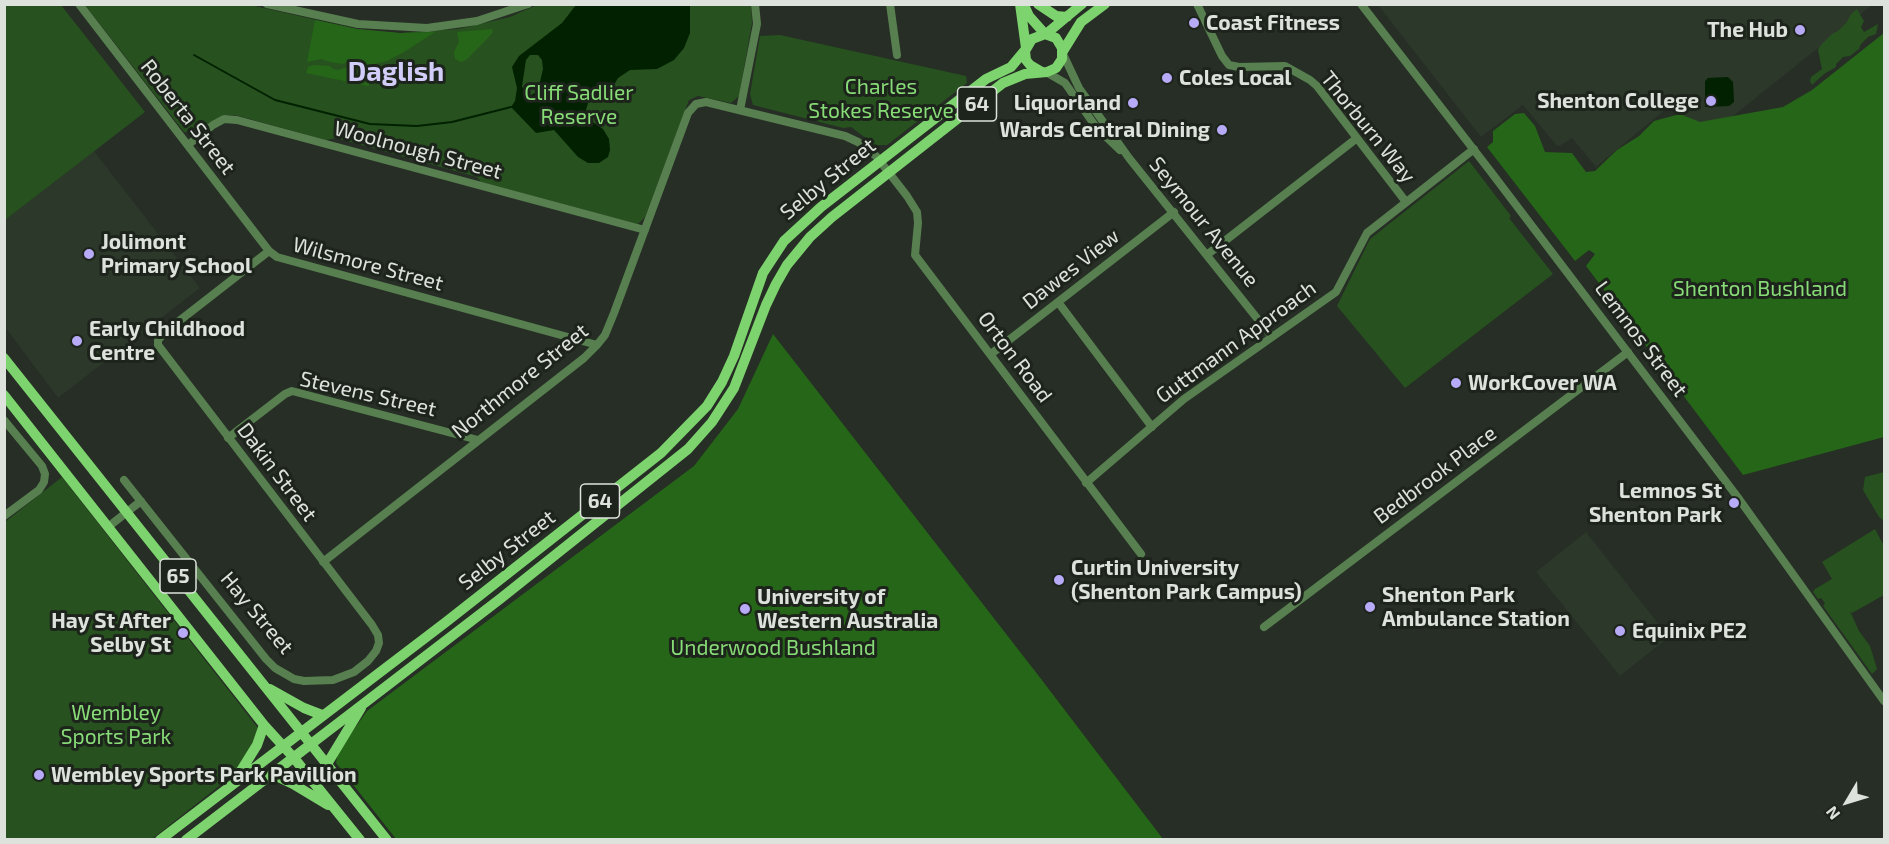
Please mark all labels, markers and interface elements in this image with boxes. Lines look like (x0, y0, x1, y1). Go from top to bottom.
place label: Coast Fitness (1206, 10, 1340, 36)
marker: Coast Fitness (1187, 16, 1201, 30)
place label: The Hub (1707, 17, 1788, 43)
marker: The Hub (1793, 23, 1807, 37)
street label: Roberta Street (135, 54, 241, 180)
district label: Daglish (348, 56, 444, 88)
place label: Coles Local (1179, 65, 1291, 91)
street label: Thorburn Way (1315, 66, 1421, 188)
marker: Coles Local (1160, 71, 1174, 85)
park label: Charles Stokes Reserve (808, 74, 954, 124)
park label: Cliff Sadlier Reserve (524, 80, 634, 130)
road number: 64 (958, 87, 996, 121)
place label: Shenton College (1537, 88, 1699, 114)
place label: Liquorland (1014, 90, 1121, 116)
marker: Shenton College (1704, 94, 1718, 108)
marker: Liquorland (1126, 96, 1140, 110)
street label: Woolnough Street (331, 115, 505, 185)
place label: Wards Central Dining (1000, 117, 1210, 143)
marker: Wards Central Dining (1215, 123, 1229, 137)
street label: Selby Street (775, 133, 881, 225)
street label: Seymour Avenue (1144, 152, 1264, 292)
street label: Dawes View (1018, 223, 1124, 315)
place label: Jolimont Primary School (101, 229, 252, 279)
street label: Wilsmore Street (290, 232, 446, 296)
marker: Jolimont Primary School (82, 247, 96, 261)
street label: Guttmann Approach (1151, 275, 1321, 409)
street label: Lemnos Street (1589, 276, 1693, 402)
park label: Shenton Bushland (1673, 276, 1847, 302)
street label: Orton Road (973, 306, 1057, 408)
place label: Early Childhood Centre (89, 316, 245, 366)
street label: Northmore Street (447, 318, 593, 444)
marker: Early Childhood Centre (70, 334, 84, 348)
street label: Stevens Street (297, 366, 439, 422)
place label: WorkCover WA (1468, 370, 1617, 396)
marker: WorkCover WA (1449, 376, 1463, 390)
street label: Dakin Street (232, 418, 322, 526)
street label: Bedbrook Place (1369, 421, 1501, 529)
place label: Lemnos St Shenton Park (1589, 478, 1722, 528)
road number: 64 (580, 484, 620, 518)
marker: Lemnos St Shenton Park (1727, 496, 1741, 510)
street label: Selby Street (454, 505, 560, 595)
place label: Curtin University (Shenton Park Campus) (1071, 555, 1302, 605)
road number: 65 (160, 559, 196, 593)
street label: Hay Street (215, 567, 299, 659)
marker: Curtin University (Shenton Park Campus) (1052, 573, 1066, 587)
place label: Shenton Park Ambulance Station (1382, 582, 1570, 632)
place label: University of Western Australia (757, 584, 938, 634)
marker: Shenton Park Ambulance Station (1363, 600, 1377, 614)
marker: University of Western Australia (738, 602, 752, 616)
place label: Hay St After Selby St (51, 608, 171, 658)
place label: Equinix PE2 (1632, 618, 1747, 644)
marker: Equinix PE2 (1613, 624, 1627, 638)
marker: Hay St After Selby St (176, 626, 190, 640)
park label: Underwood Bushland (670, 635, 876, 661)
park label: Wembley Sports Park (61, 700, 171, 750)
place label: Wembley Sports Park Pavillion (51, 762, 357, 788)
marker: Wembley Sports Park Pavillion (32, 768, 46, 782)
north arrow (1817, 772, 1877, 832)
text: N (1821, 803, 1843, 824)

